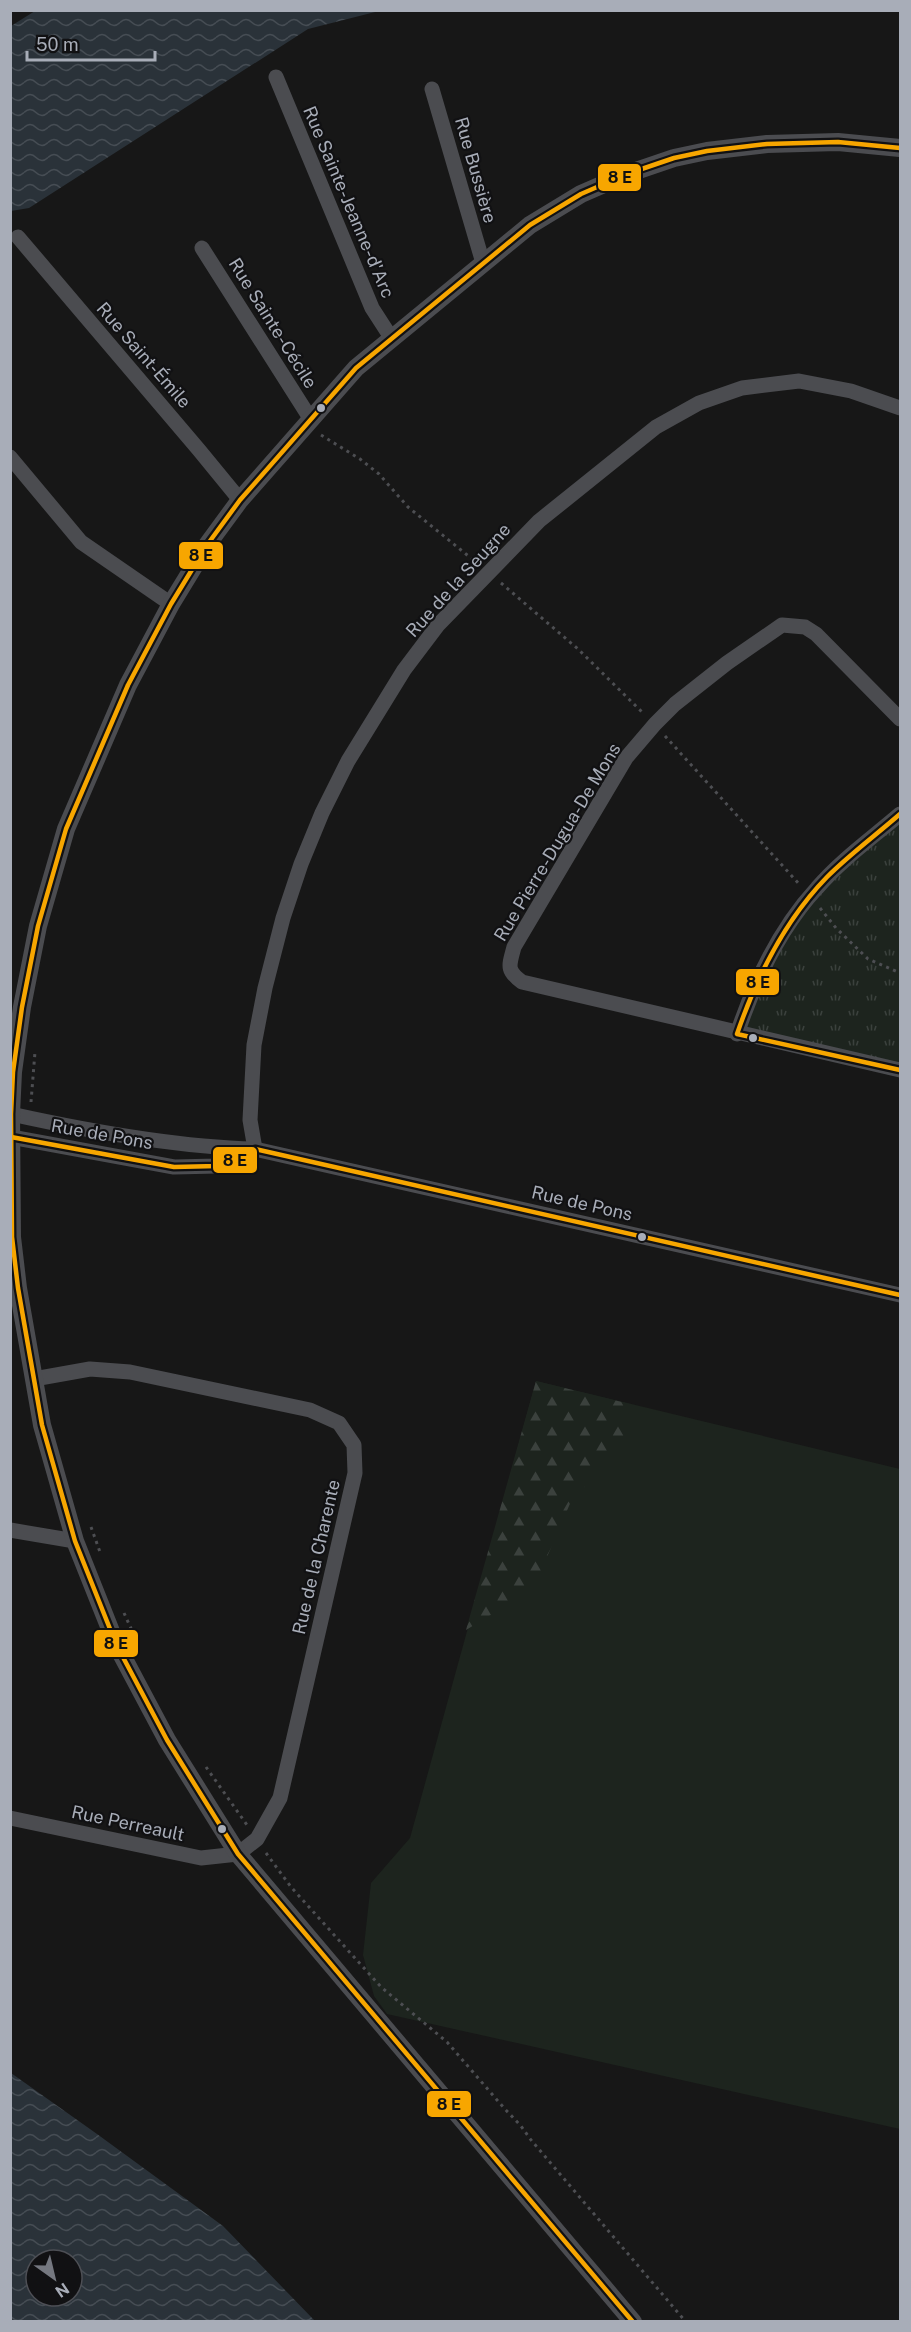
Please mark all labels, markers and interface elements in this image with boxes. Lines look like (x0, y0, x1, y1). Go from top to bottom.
scale bar (27, 24, 154, 62)
text: 50 m (36, 34, 79, 55)
street label: Rue Sainte-Jeanne-d'Arc (299, 103, 399, 301)
street label: Rue Bussière (451, 115, 501, 225)
line badge: 8 E (597, 163, 642, 192)
text: 8 E (608, 168, 632, 187)
street label: Rue Sainte-Cécile (225, 254, 321, 392)
street label: Rue Saint-Émile (92, 297, 196, 412)
unlabelled marker (315, 402, 327, 414)
street label: Rue de la Seugne (401, 519, 515, 641)
line badge: 8 E (178, 541, 224, 570)
text: 8 E (189, 546, 213, 565)
street label: Rue Pierre-Dugua-De Mons (489, 739, 625, 945)
line badge: 8 E (735, 968, 780, 996)
text: 8 E (746, 973, 770, 992)
unlabelled marker (747, 1032, 759, 1044)
street label: Rue de Pons (50, 1115, 154, 1153)
line badge: 8 E (212, 1146, 258, 1174)
text: 8 E (223, 1151, 247, 1170)
street label: Rue de Pons (530, 1181, 634, 1225)
unlabelled marker (636, 1231, 648, 1243)
street label: Rue de la Charente (288, 1478, 344, 1636)
line badge: 8 E (93, 1629, 139, 1658)
text: 8 E (104, 1634, 128, 1653)
street label: Rue Perreault (70, 1801, 186, 1845)
unlabelled marker (216, 1823, 228, 1835)
line badge: 8 E (426, 2090, 472, 2118)
text: 8 E (437, 2095, 461, 2114)
north arrow (24, 2248, 84, 2308)
text: N (52, 2279, 73, 2301)

